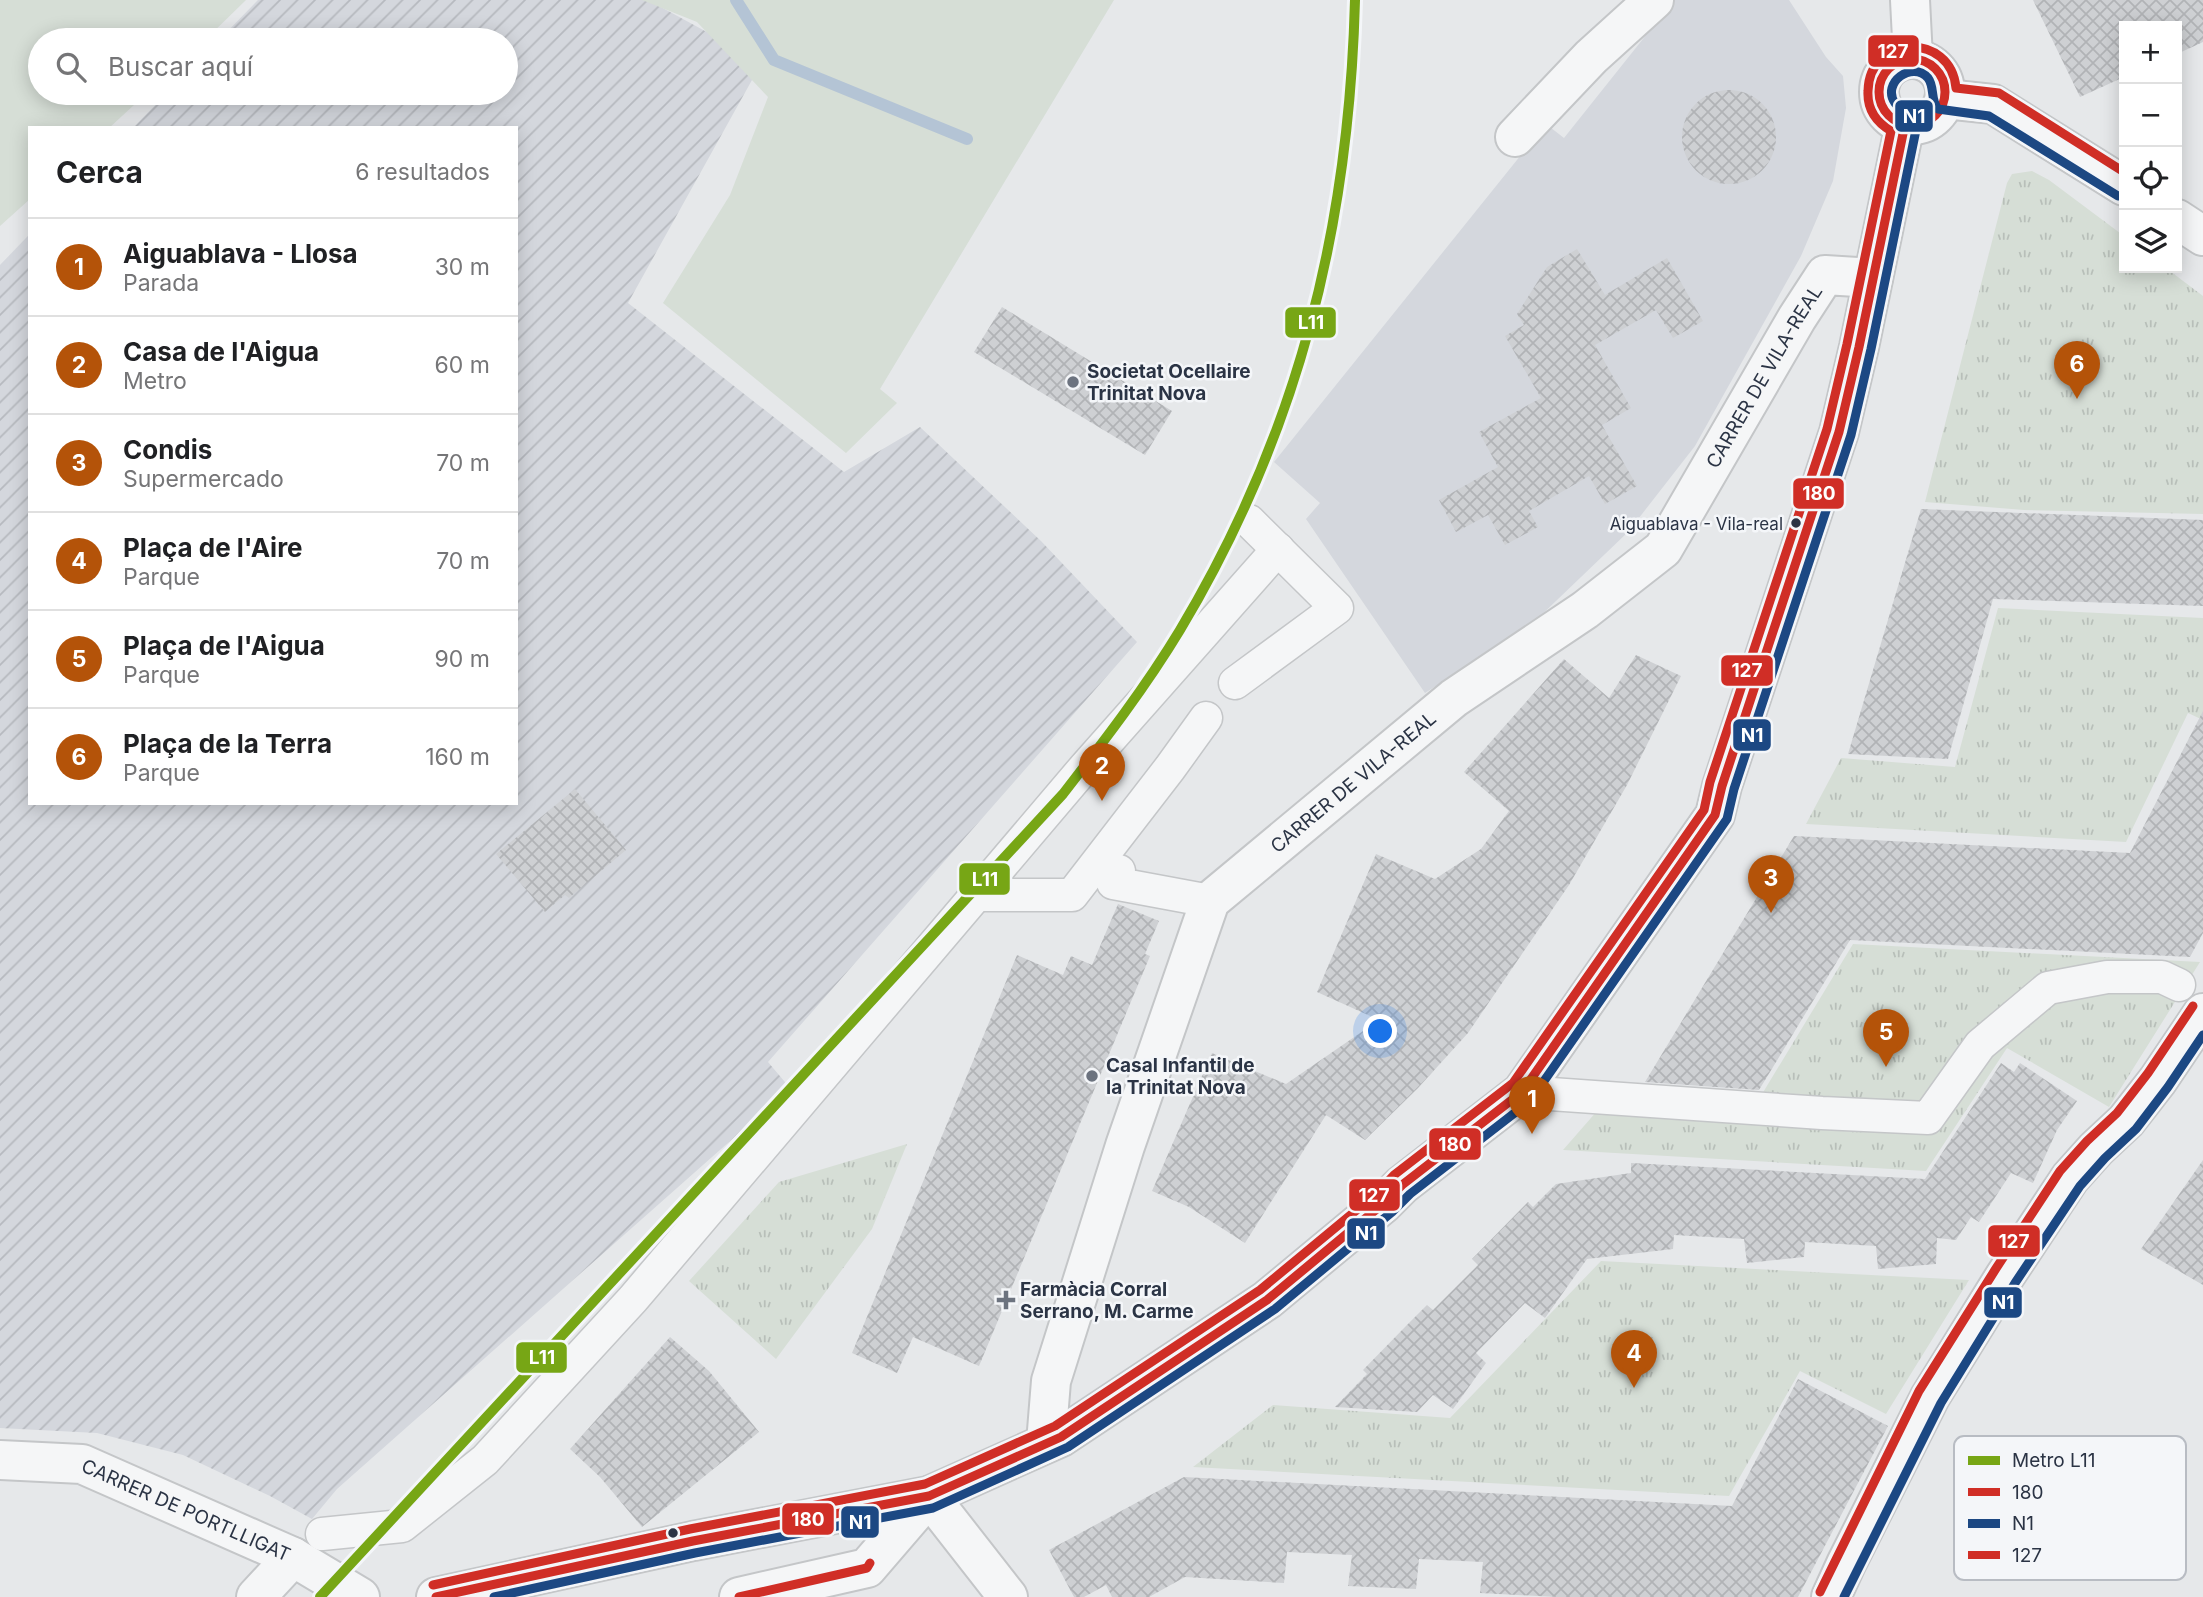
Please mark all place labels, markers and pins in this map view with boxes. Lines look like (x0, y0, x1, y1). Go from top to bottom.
pin: 6 (2054, 341, 2100, 399)
place label: Societat Ocellaire Trinitat Nova (1087, 360, 1251, 405)
marker: Societat Ocellaire Trinitat Nova (1065, 374, 1081, 390)
place label: Aiguablava - Vila-real (1610, 514, 1783, 534)
marker: Aiguablava - Vila-real (1789, 516, 1803, 530)
pin: 2 (1079, 743, 1125, 801)
pin: 3 (1748, 855, 1794, 913)
pin: 5 (1863, 1009, 1909, 1067)
place label: Casal Infantil de la Trinitat Nova (1106, 1054, 1255, 1099)
marker: Casal Infantil de la Trinitat Nova (1084, 1068, 1100, 1084)
pin: 1 (1509, 1076, 1555, 1134)
place label: Farmàcia Corral Serrano, M. Carme (1020, 1278, 1193, 1323)
marker: Farmàcia Corral Serrano, M. Carme (998, 1292, 1014, 1308)
pin: 4 (1611, 1330, 1657, 1388)
unlabelled marker (666, 1526, 680, 1540)

